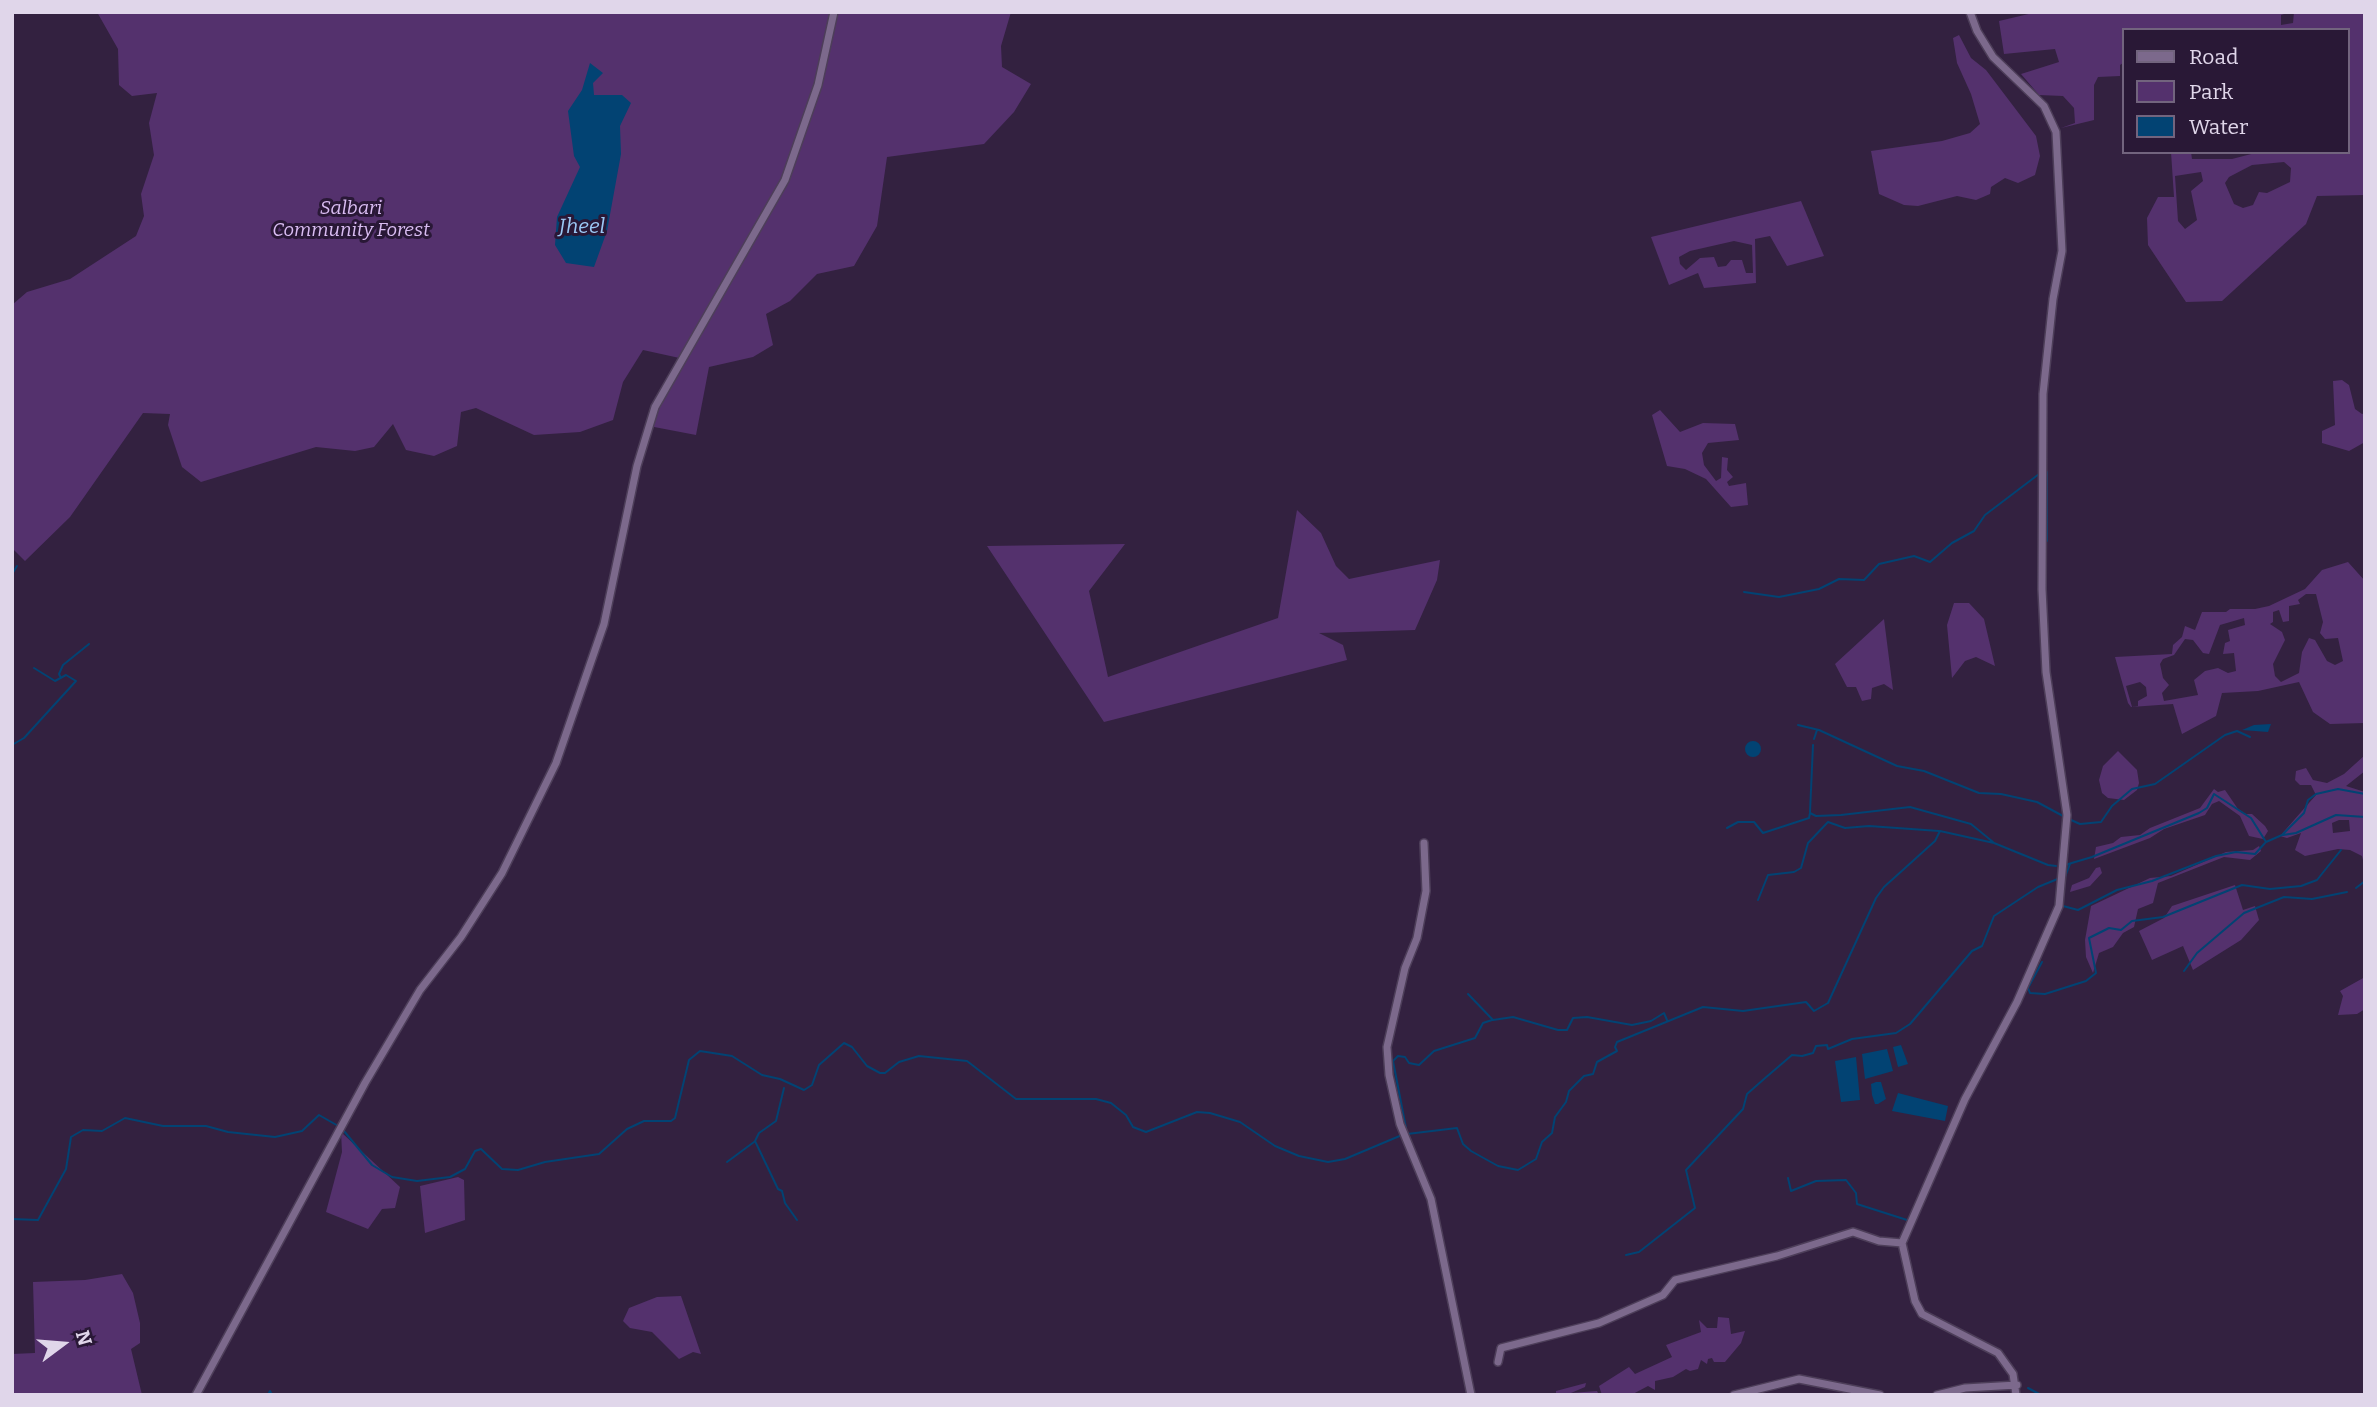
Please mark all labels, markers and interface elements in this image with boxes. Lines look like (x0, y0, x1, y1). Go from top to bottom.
legend (2122, 28, 2349, 154)
text: Road (2189, 44, 2238, 70)
text: Park (2189, 79, 2233, 105)
text: Water (2189, 114, 2248, 140)
park label: Salbari Community Forest (272, 198, 430, 242)
water label: Jheel (559, 214, 605, 240)
north arrow (28, 1309, 98, 1379)
text: N (71, 1328, 97, 1348)

